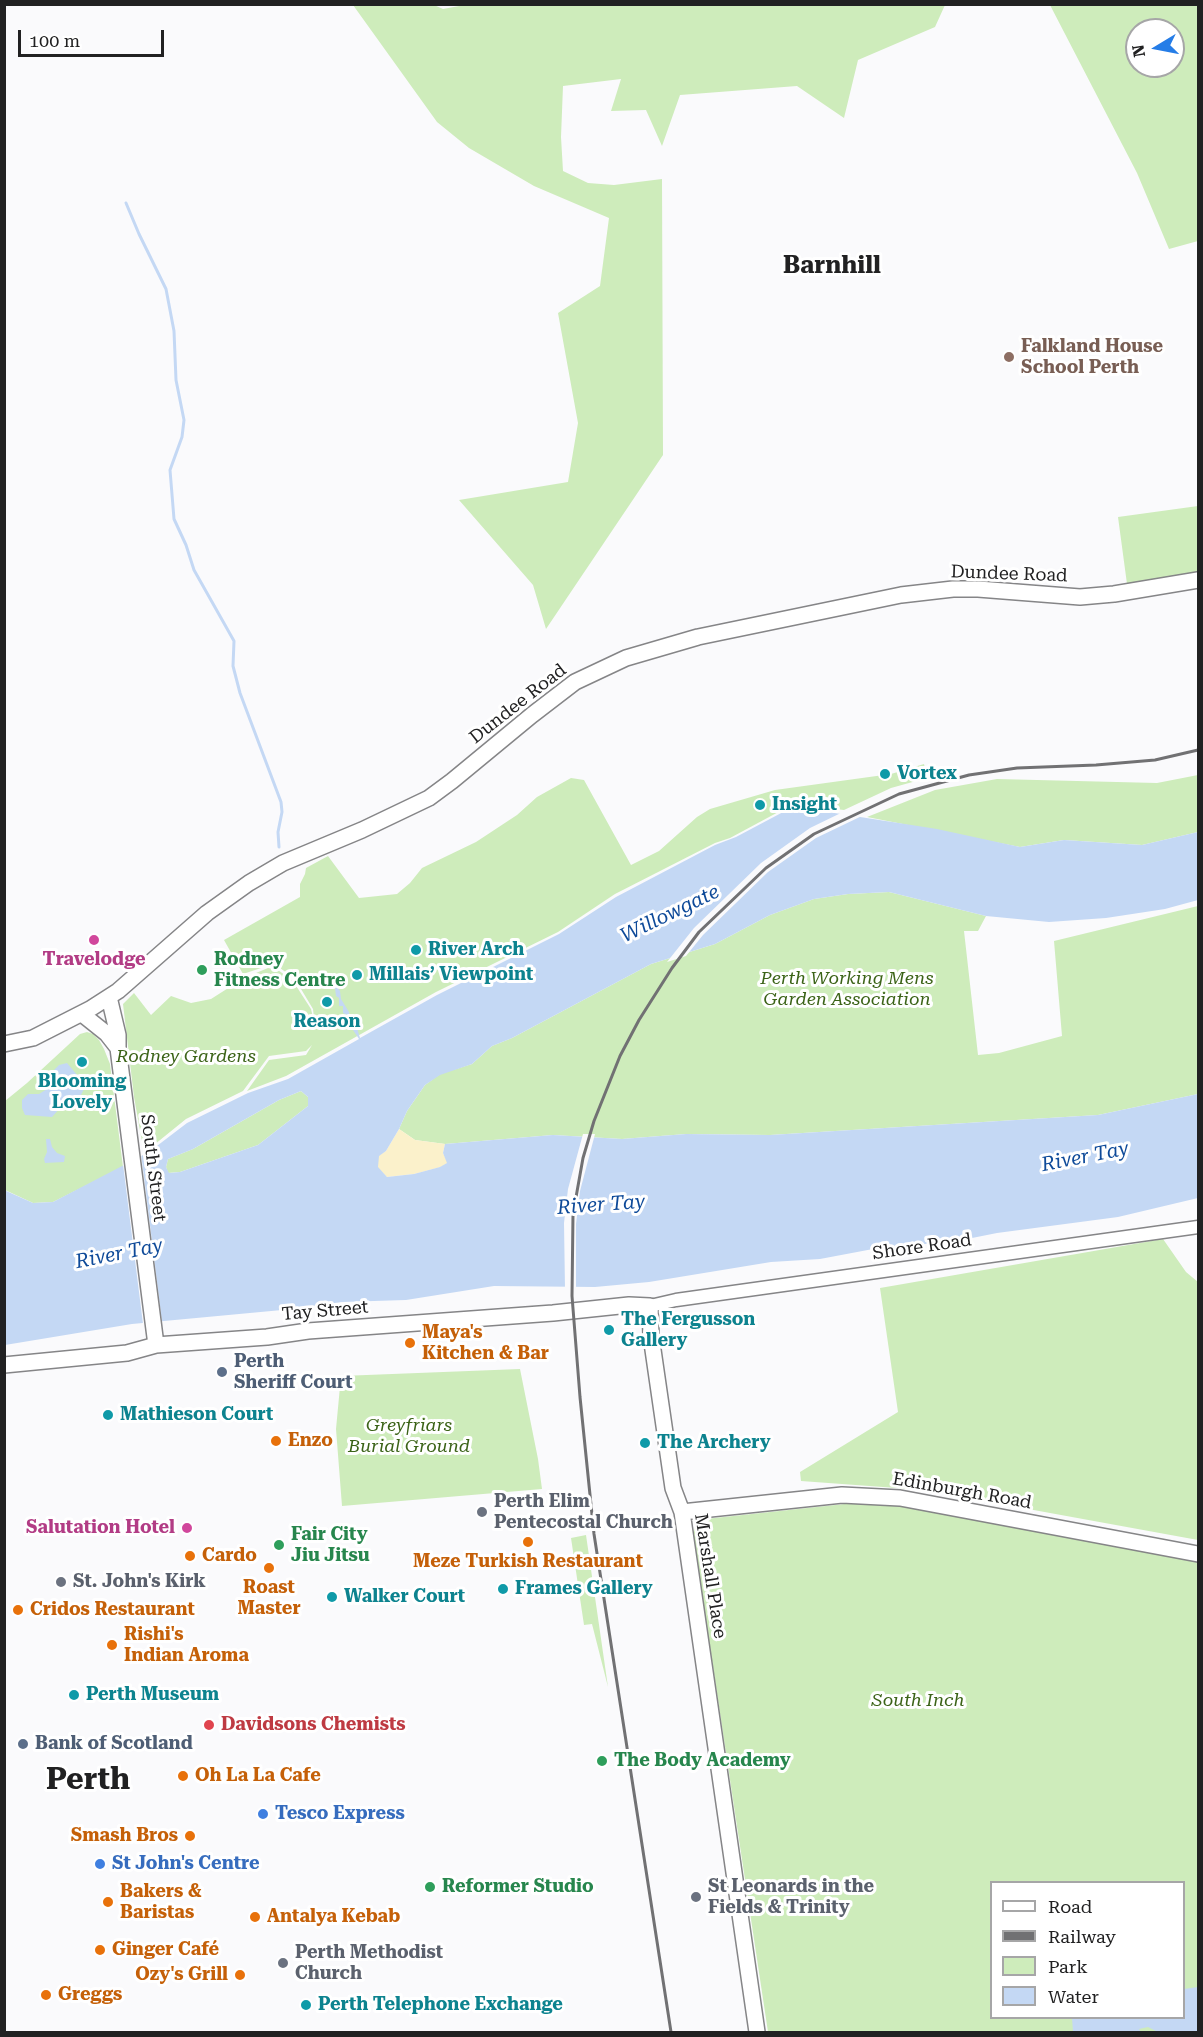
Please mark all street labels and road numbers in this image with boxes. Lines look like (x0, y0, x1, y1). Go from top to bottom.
street label: Dundee Road (950, 561, 1068, 587)
street label: Dundee Road (465, 659, 571, 749)
street label: South Street (136, 1113, 170, 1223)
street label: Shore Road (871, 1229, 973, 1265)
street label: Tay Street (281, 1296, 369, 1326)
street label: Edinburgh Road (891, 1468, 1033, 1514)
street label: Marshall Place (689, 1512, 731, 1640)

